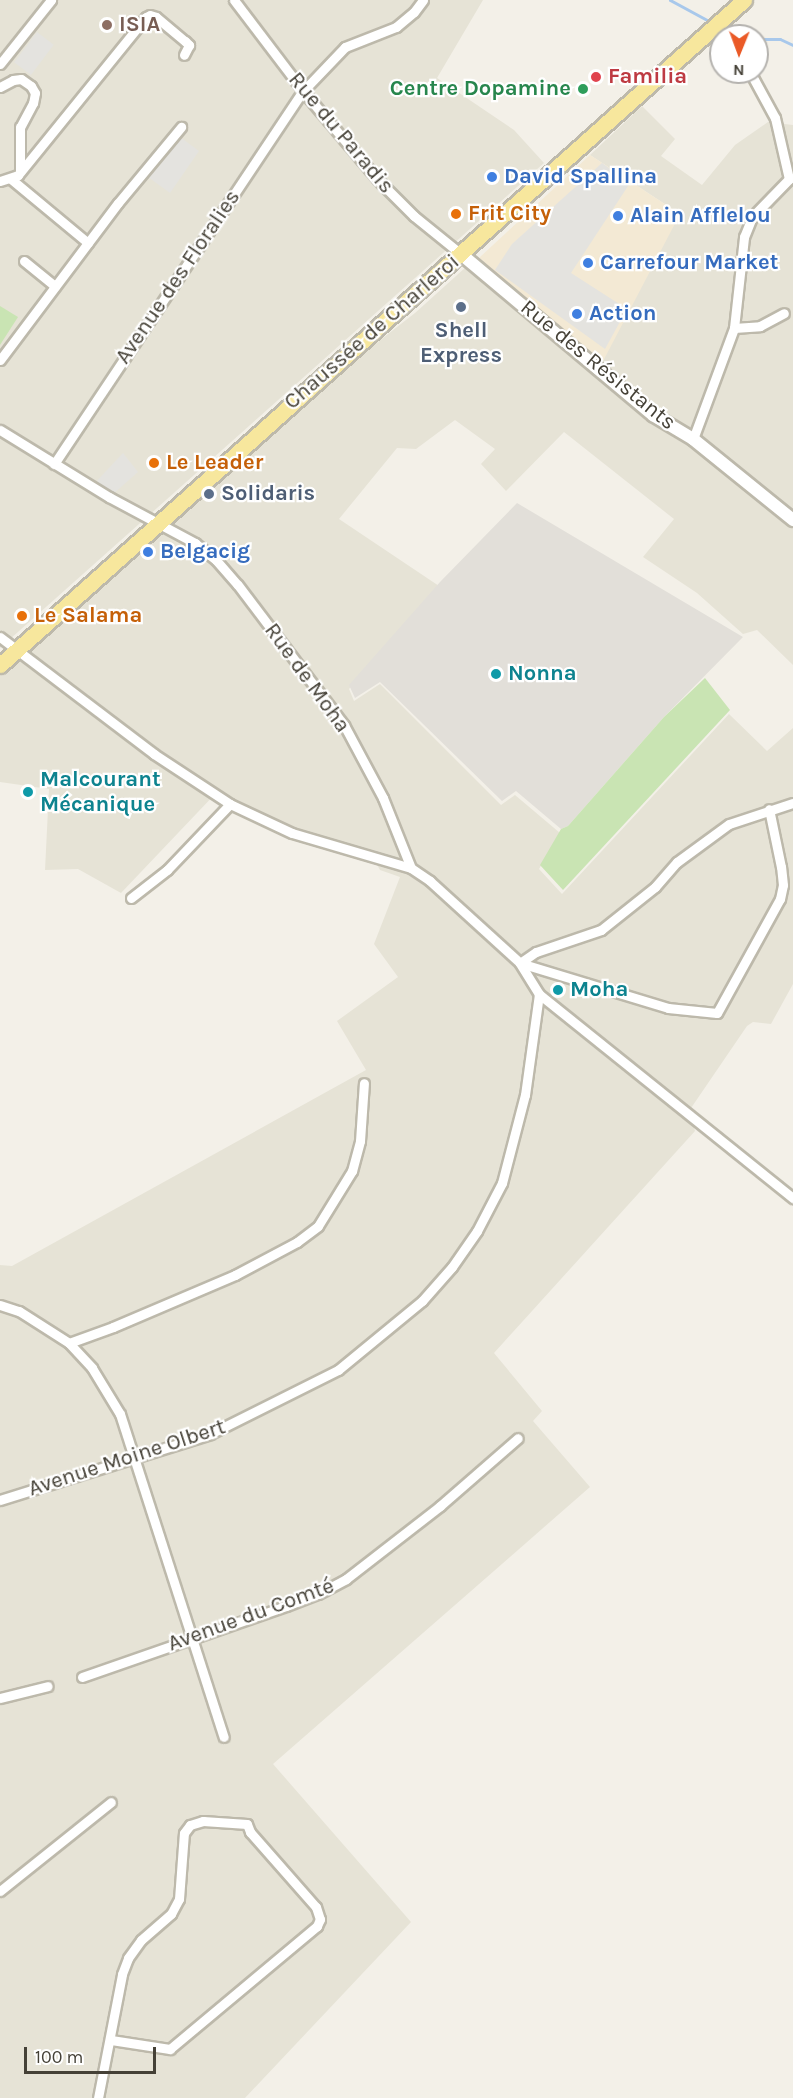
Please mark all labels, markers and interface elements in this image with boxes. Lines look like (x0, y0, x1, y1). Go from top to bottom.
place label: ISIA (119, 12, 160, 38)
marker: ISIA (100, 18, 114, 32)
north arrow (709, 24, 769, 84)
text: N (733, 61, 745, 80)
place label: Familia (608, 64, 687, 90)
street label: Rue du Paradis (283, 67, 399, 199)
marker: Familia (589, 70, 603, 84)
place label: Centre Dopamine (390, 76, 571, 102)
marker: Centre Dopamine (576, 82, 590, 96)
place label: David Spallina (504, 164, 657, 190)
marker: David Spallina (485, 170, 499, 184)
street label: Avenue des Floralies (110, 185, 246, 369)
place label: Frit City (468, 201, 551, 227)
place label: Alain Afflelou (630, 203, 771, 229)
marker: Frit City (449, 207, 463, 221)
marker: Alain Afflelou (611, 209, 625, 223)
street label: Chaussée de Charleroi (279, 249, 465, 415)
place label: Carrefour Market (600, 250, 778, 276)
marker: Carrefour Market (581, 256, 595, 270)
street label: Rue des Résistants (515, 294, 681, 436)
marker: Shell Express (454, 300, 468, 314)
place label: Action (589, 301, 656, 327)
marker: Action (570, 307, 584, 321)
place label: Shell Express (420, 317, 502, 368)
place label: Le Leader (166, 450, 263, 476)
marker: Le Leader (147, 456, 161, 470)
place label: Solidaris (221, 481, 315, 507)
marker: Solidaris (202, 487, 216, 501)
place label: Belgacig (160, 539, 250, 565)
marker: Belgacig (141, 545, 155, 559)
place label: Le Salama (34, 603, 142, 629)
marker: Le Salama (15, 609, 29, 623)
street label: Rue de Moha (258, 618, 356, 738)
place label: Nonna (508, 661, 577, 687)
marker: Nonna (489, 667, 503, 681)
place label: Malcourant Mécanique (40, 766, 161, 818)
marker: Malcourant Mécanique (21, 785, 35, 799)
place label: Moha (570, 977, 628, 1003)
marker: Moha (551, 983, 565, 997)
street label: Avenue Moine Olbert (25, 1414, 229, 1502)
street label: Avenue du Comté (164, 1573, 338, 1657)
scale bar (27, 2035, 159, 2073)
text: 100 m (35, 2046, 83, 2068)

